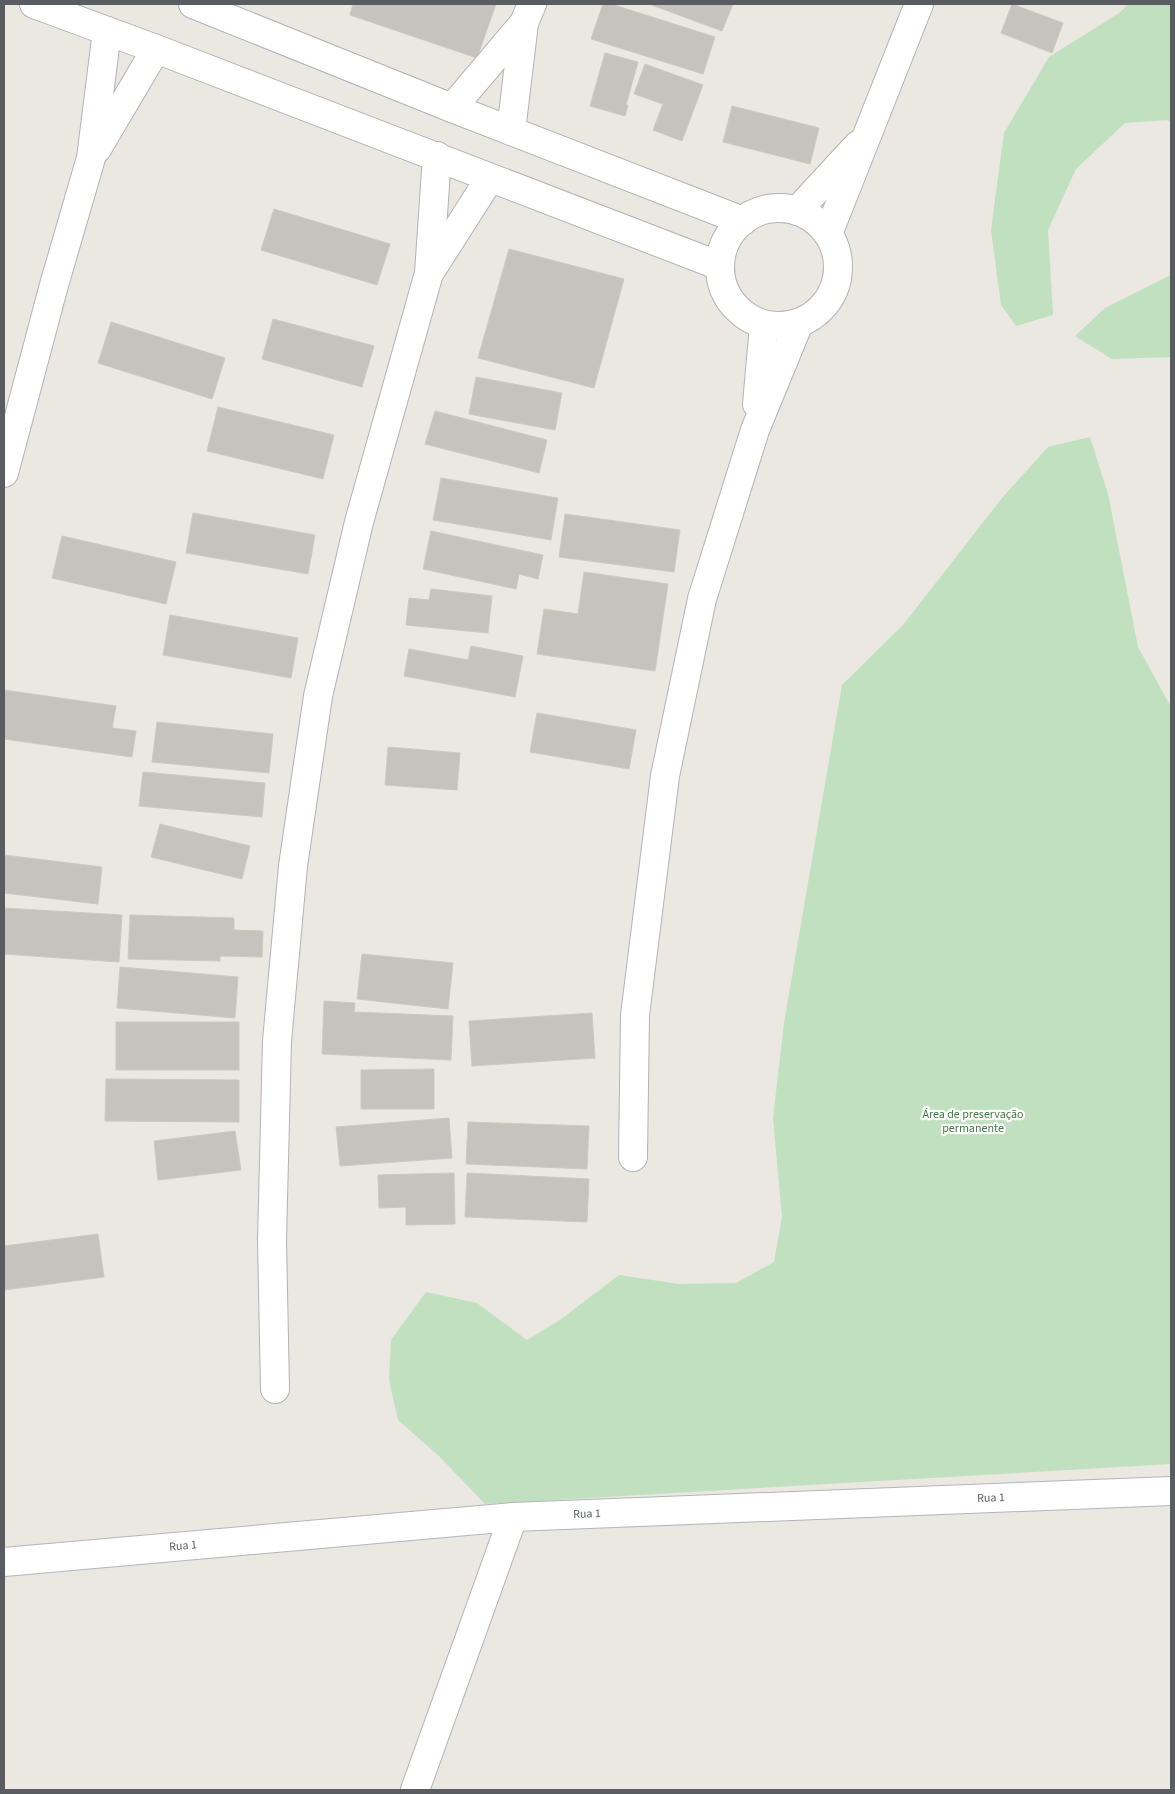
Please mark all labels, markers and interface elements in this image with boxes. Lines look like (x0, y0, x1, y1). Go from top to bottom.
park label: Área de preservação permanente (922, 1106, 1024, 1137)
street label: Rua 1 (977, 1489, 1005, 1507)
street label: Rua 1 (573, 1505, 601, 1523)
street label: Rua 1 (168, 1536, 198, 1556)

